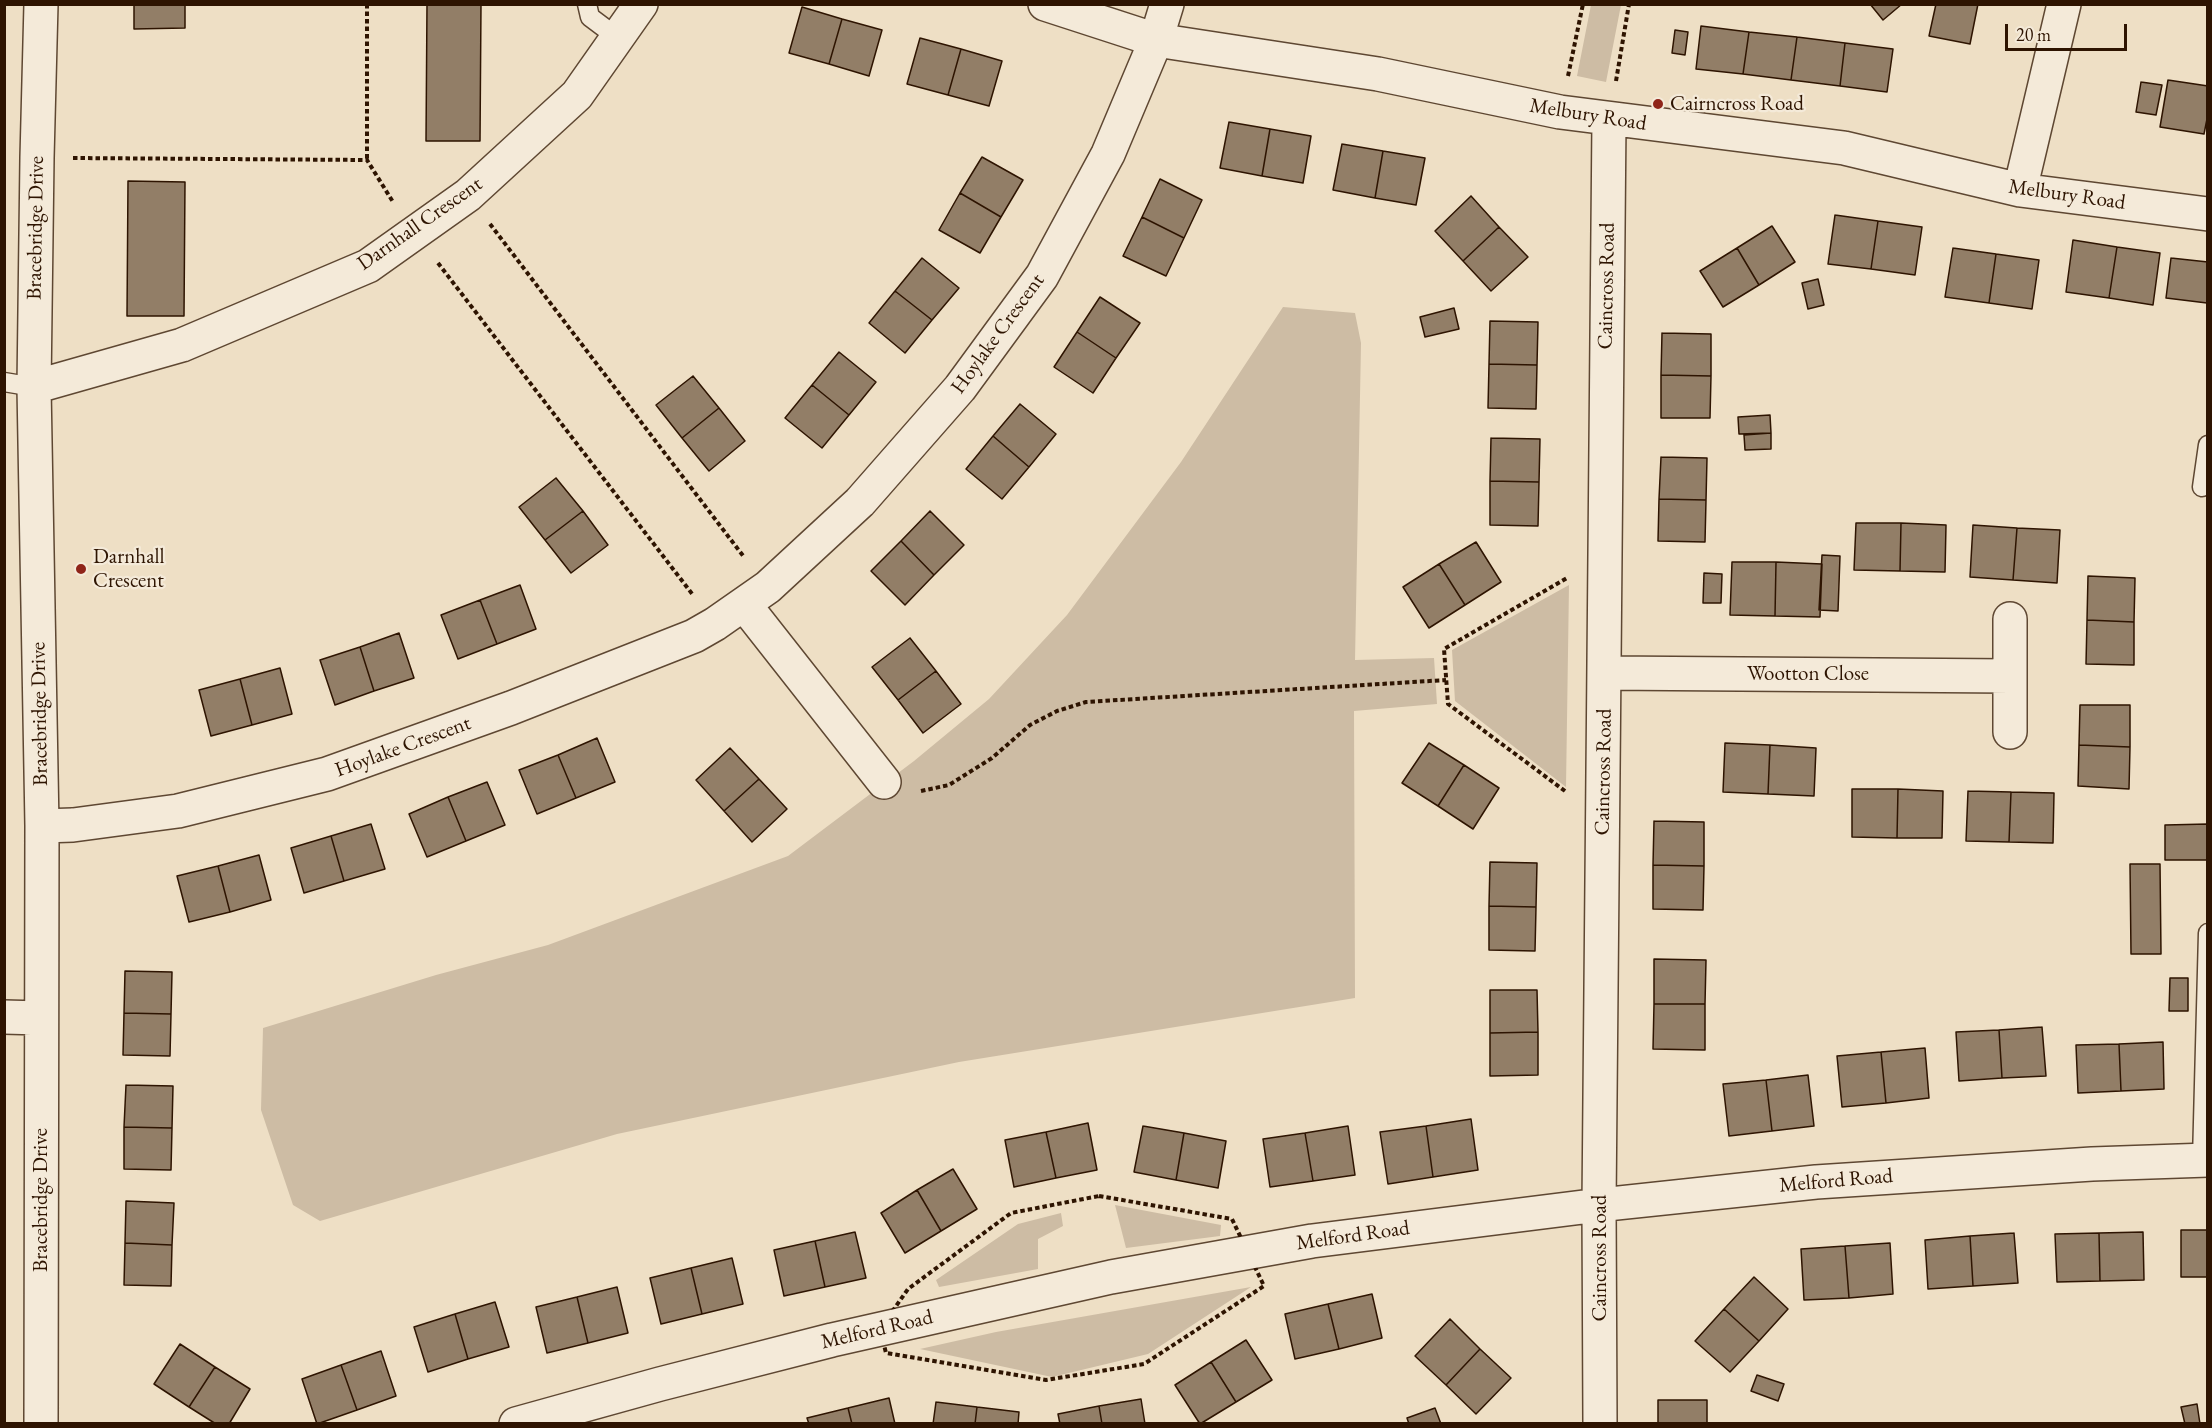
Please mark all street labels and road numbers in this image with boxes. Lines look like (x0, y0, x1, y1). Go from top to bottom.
street label: Melbury Road (1528, 93, 1648, 137)
street label: Bracebridge Drive (22, 156, 50, 300)
street label: Darnhall Crescent (353, 172, 487, 276)
street label: Melbury Road (2007, 174, 2127, 216)
street label: Caincross Road (1593, 222, 1621, 350)
street label: Hoylake Crescent (946, 269, 1050, 399)
street label: Bracebridge Drive (26, 642, 54, 786)
street label: Wootton Close (1747, 661, 1869, 687)
street label: Caincross Road (1590, 708, 1618, 836)
street label: Hoylake Crescent (332, 711, 474, 783)
street label: Bracebridge Drive (28, 1128, 54, 1272)
street label: Melford Road (1778, 1163, 1894, 1199)
street label: Caincross Road (1587, 1195, 1613, 1321)
street label: Melford Road (1295, 1216, 1411, 1256)
street label: Melford Road (819, 1305, 935, 1355)

